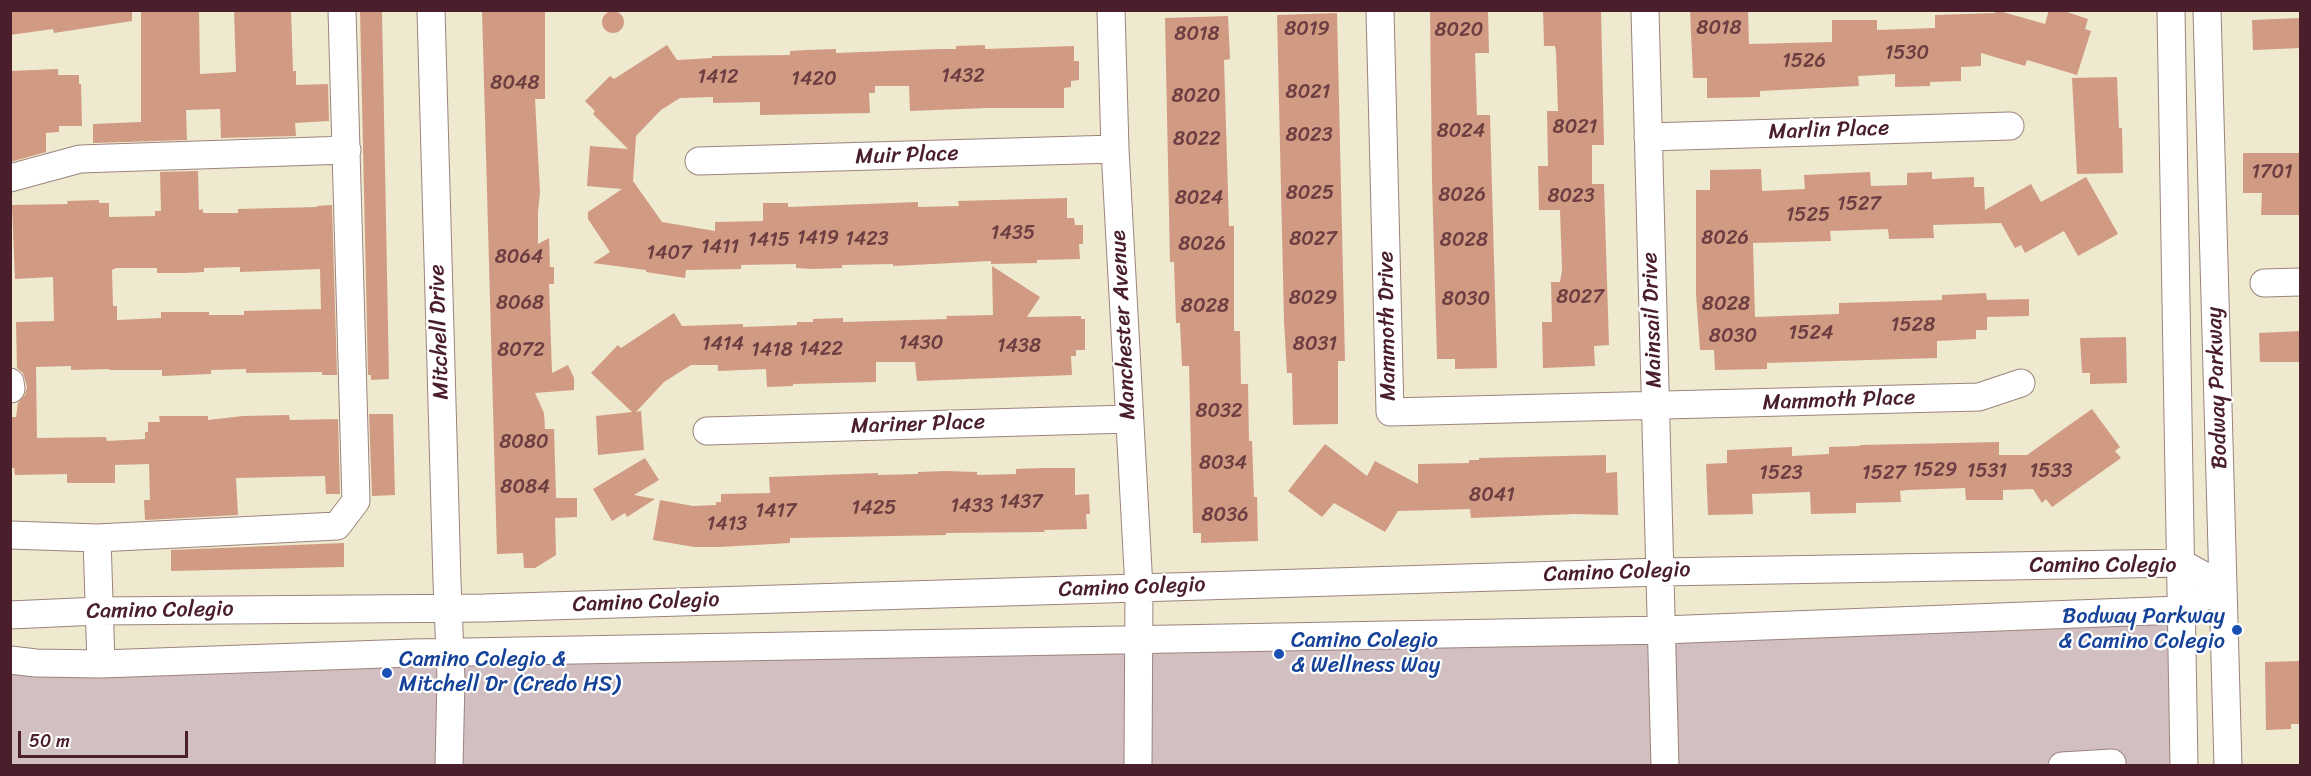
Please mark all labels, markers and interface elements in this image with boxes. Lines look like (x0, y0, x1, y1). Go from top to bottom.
house number: 8018 (1696, 17, 1742, 41)
house number: 8019 (1284, 18, 1330, 42)
house number: 8020 (1435, 19, 1483, 43)
house number: 8018 (1174, 23, 1220, 47)
house number: 1530 (1885, 42, 1929, 66)
house number: 1526 (1782, 50, 1826, 74)
house number: 1432 (941, 65, 985, 89)
house number: 1412 (697, 66, 739, 90)
house number: 1420 (791, 68, 837, 92)
house number: 8048 (490, 72, 540, 96)
house number: 8021 (1286, 81, 1330, 105)
house number: 8020 (1172, 85, 1220, 109)
house number: 8021 (1553, 116, 1597, 140)
street label: Marlin Place (1768, 116, 1890, 146)
house number: 8024 (1437, 120, 1485, 144)
house number: 8023 (1285, 124, 1333, 148)
house number: 8022 (1173, 128, 1221, 152)
street label: Muir Place (855, 141, 959, 171)
house number: 1701 (2251, 161, 2293, 185)
house number: 8025 (1286, 182, 1334, 206)
house number: 8026 (1438, 184, 1486, 208)
house number: 8023 (1547, 185, 1595, 209)
house number: 8024 (1175, 187, 1223, 211)
house number: 1527 (1837, 193, 1881, 217)
house number: 1525 (1786, 204, 1830, 228)
house number: 1435 (991, 222, 1035, 246)
house number: 1419 (797, 227, 839, 251)
house number: 8026 (1701, 227, 1749, 251)
house number: 1423 (845, 228, 889, 252)
house number: 8027 (1289, 228, 1337, 252)
house number: 1415 (748, 229, 790, 253)
street label: Manchester Avenue (1106, 229, 1142, 421)
house number: 8028 (1440, 229, 1488, 253)
house number: 8026 (1178, 233, 1226, 257)
house number: 1411 (701, 236, 739, 260)
house number: 1407 (646, 242, 692, 266)
house number: 8064 (495, 246, 543, 270)
street label: Mammoth Drive (1373, 251, 1403, 401)
street label: Mainsail Drive (1637, 252, 1669, 388)
street label: Mitchell Drive (424, 264, 456, 400)
house number: 8027 (1556, 286, 1604, 310)
house number: 8029 (1289, 287, 1337, 311)
house number: 8030 (1442, 288, 1490, 312)
house number: 8068 (496, 292, 544, 316)
house number: 8028 (1702, 293, 1750, 317)
house number: 8028 (1181, 295, 1229, 319)
street label: Bodway Parkway (2202, 306, 2234, 470)
house number: 1528 (1891, 314, 1935, 338)
house number: 1524 (1789, 322, 1833, 346)
house number: 8030 (1709, 325, 1757, 349)
house number: 1430 (899, 332, 943, 356)
house number: 1414 (702, 333, 744, 357)
house number: 8031 (1293, 333, 1337, 357)
house number: 1438 (997, 335, 1041, 359)
house number: 1422 (799, 338, 843, 362)
house number: 8072 (497, 339, 545, 363)
house number: 1418 (751, 339, 793, 363)
street label: Mammoth Place (1762, 385, 1916, 417)
house number: 8032 (1195, 400, 1243, 424)
street label: Mariner Place (850, 409, 986, 441)
house number: 8080 (499, 431, 549, 455)
house number: 8034 (1199, 452, 1247, 476)
house number: 1529 (1913, 459, 1957, 483)
house number: 1531 (1967, 460, 2007, 484)
house number: 1533 (2030, 460, 2072, 484)
house number: 1523 (1759, 462, 1803, 486)
house number: 1527 (1862, 462, 1906, 486)
house number: 8084 (500, 476, 550, 500)
house number: 8041 (1469, 484, 1515, 508)
house number: 1437 (999, 491, 1043, 515)
house number: 1433 (950, 495, 994, 519)
house number: 1425 (852, 497, 896, 521)
house number: 1417 (755, 500, 797, 524)
house number: 8036 (1201, 504, 1249, 528)
house number: 1413 (707, 513, 747, 537)
street label: Camino Colegio (2029, 553, 2177, 579)
street label: Camino Colegio (1543, 557, 1691, 589)
street label: Camino Colegio (1058, 572, 1206, 604)
street label: Camino Colegio (572, 587, 720, 619)
street label: Camino Colegio (86, 597, 234, 625)
place label: Bodway Parkway & Camino Colegio (2058, 604, 2225, 656)
marker: Bodway Parkway & Camino Colegio (2230, 623, 2244, 637)
place label: Camino Colegio & Wellness Way (1291, 628, 1440, 680)
place label: Camino Colegio & Mitchell Dr (Credo HS) (399, 647, 620, 698)
marker: Camino Colegio & Wellness Way (1272, 647, 1286, 661)
marker: Camino Colegio & Mitchell Dr (Credo HS) (380, 666, 394, 680)
scale bar (21, 719, 190, 757)
text: 50 m (29, 725, 70, 757)

